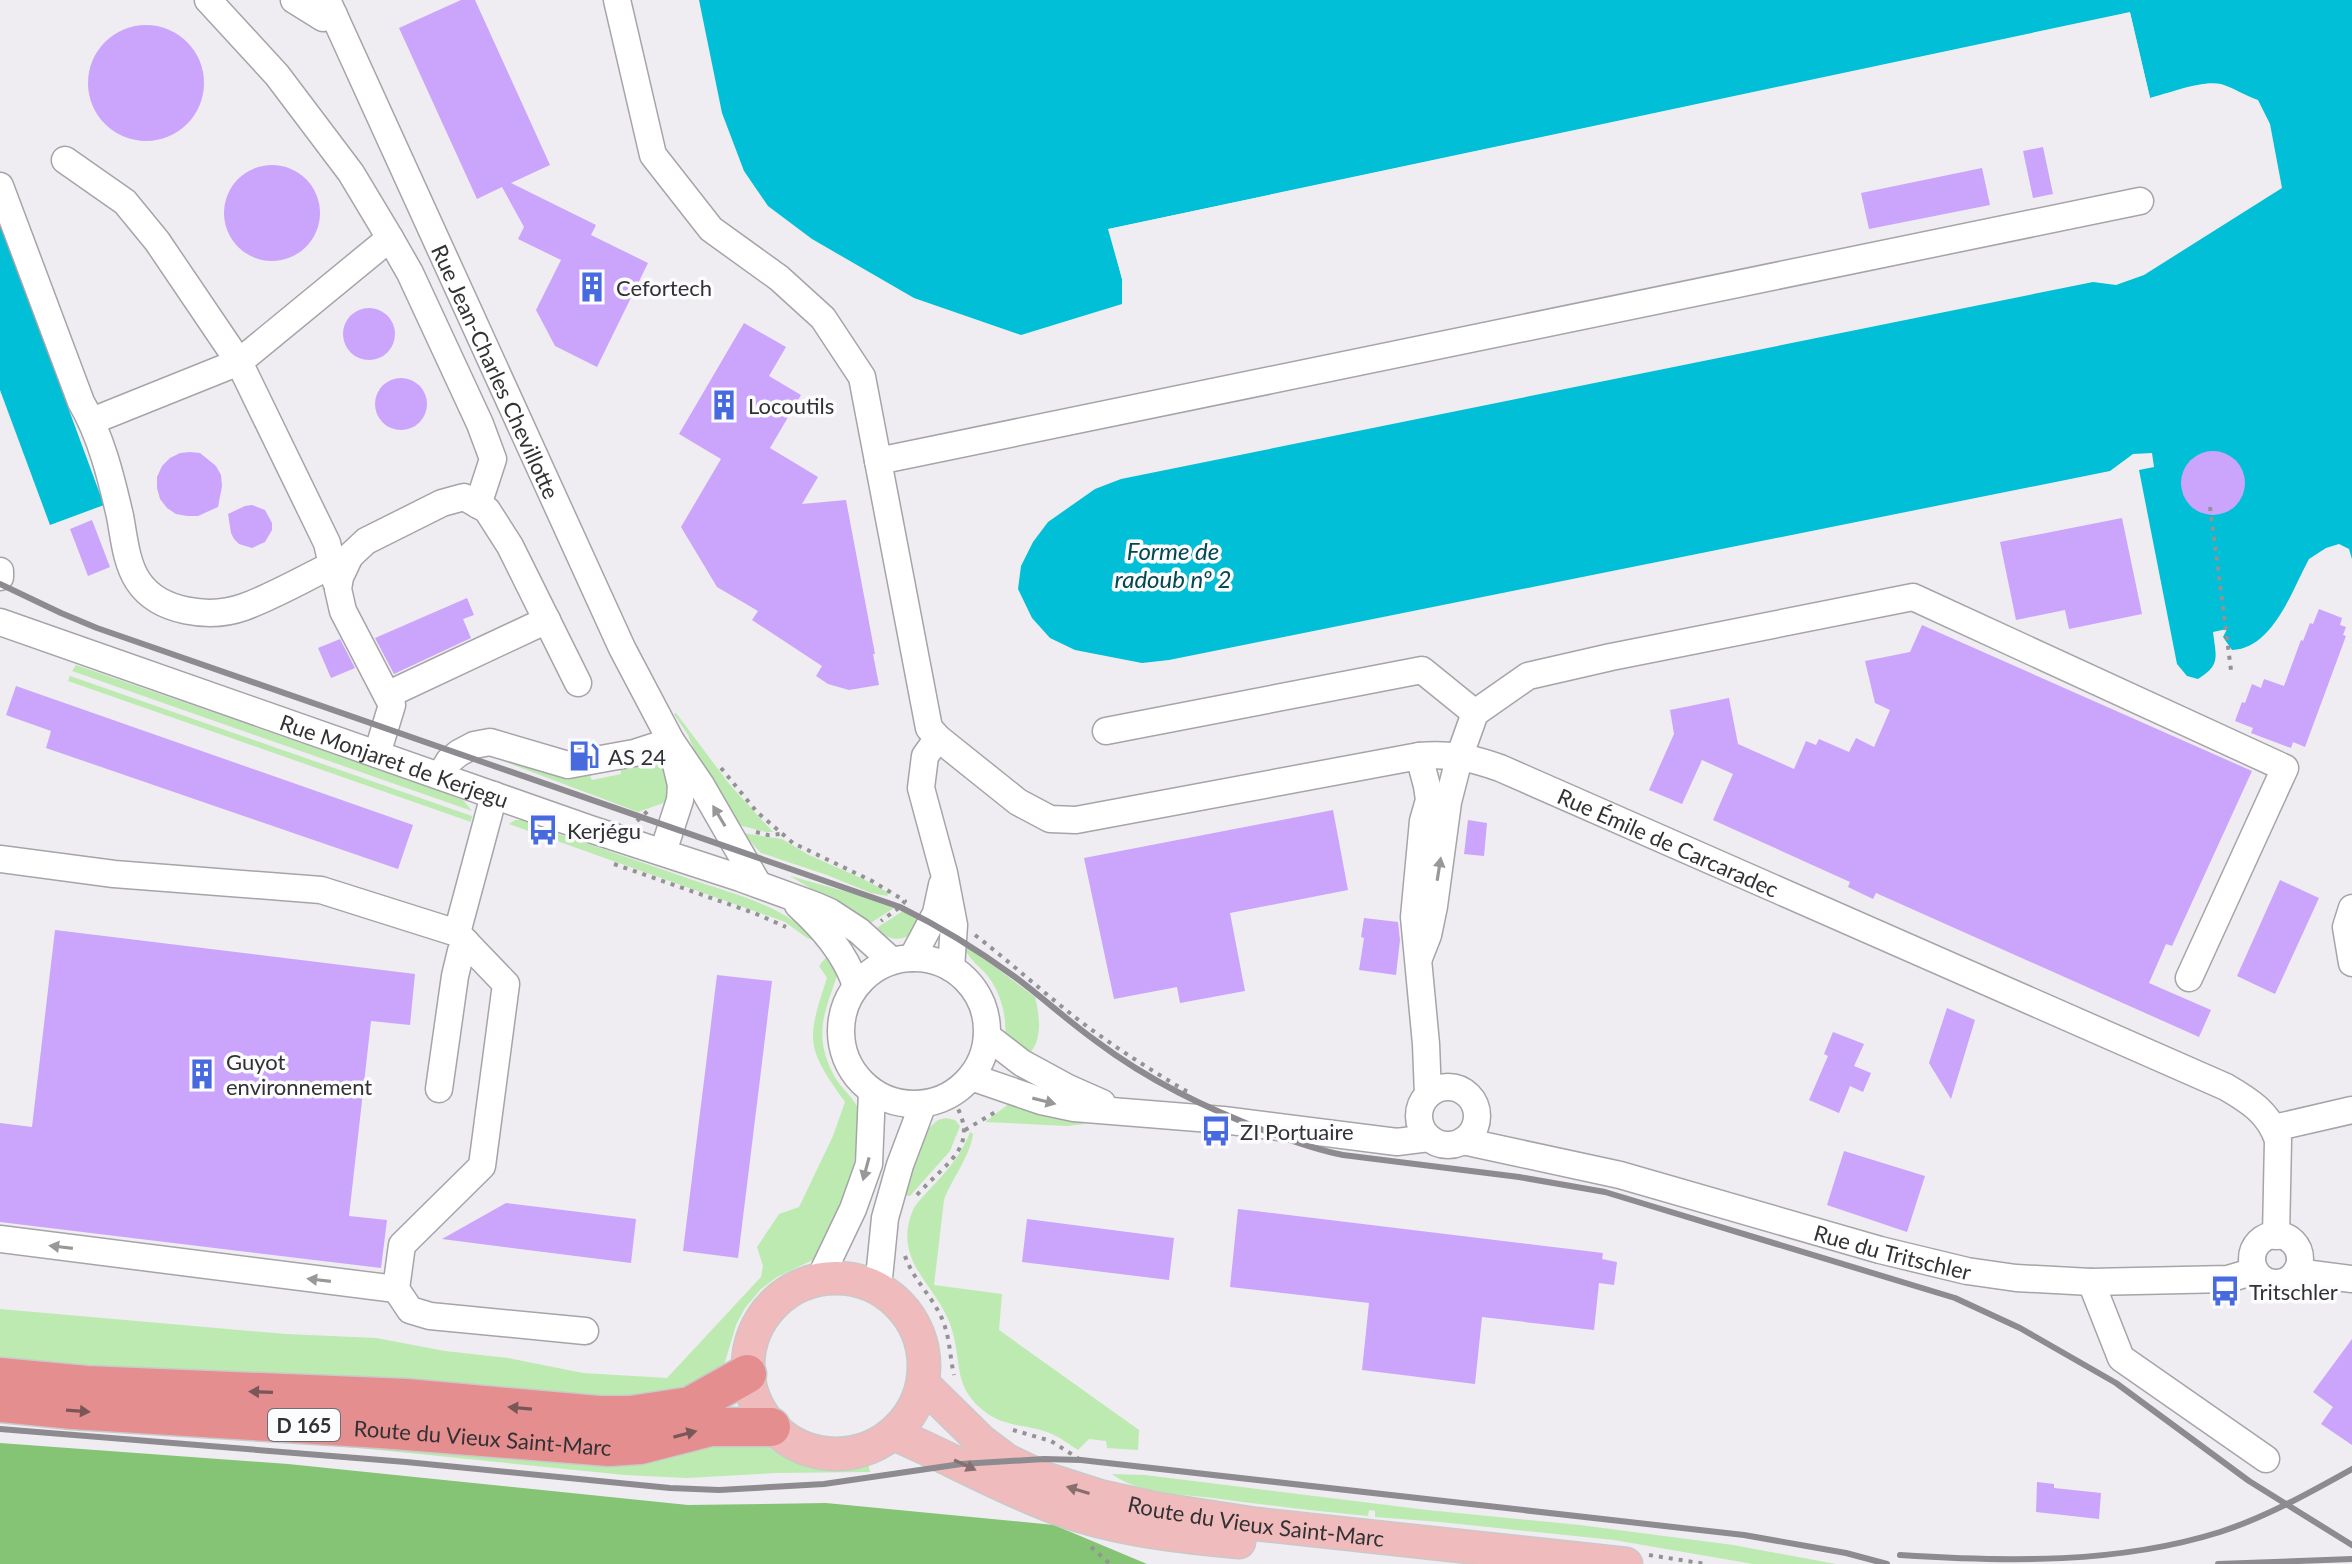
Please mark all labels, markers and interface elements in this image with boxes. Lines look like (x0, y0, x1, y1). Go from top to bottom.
street label: Rue Jean-Charles Chevillotte (426, 240, 566, 503)
building icon: Cefortech (575, 270, 609, 304)
place label: Cefortech (616, 274, 712, 301)
building icon: Locoutils (707, 388, 741, 422)
place label: Locoutils (748, 392, 834, 419)
water label: Forme de radoub nº 2 (1115, 536, 1231, 593)
street label: Rue Monjaret de Kerjegu (277, 708, 512, 813)
fuel station icon: AS 24 (567, 739, 601, 773)
place label: AS 24 (608, 743, 666, 770)
street label: Rue Émile de Carcaradec (1554, 782, 1783, 902)
one-way arrow (712, 805, 726, 827)
bus stop icon: Kerjégu (526, 813, 560, 847)
place label: Kerjégu (567, 817, 641, 844)
one-way arrow (1434, 856, 1446, 881)
place label: Guyot environnement (226, 1048, 372, 1100)
building icon: Guyot environnement (185, 1057, 219, 1091)
one-way arrow (1032, 1095, 1057, 1108)
bus stop icon: ZI Portuaire (1199, 1114, 1233, 1148)
place label: ZI Portuaire (1240, 1118, 1354, 1145)
one-way arrow (859, 1157, 871, 1182)
street label: Rue du Tritschler (1811, 1218, 1974, 1285)
one-way arrow (48, 1241, 73, 1254)
one-way arrow (306, 1273, 331, 1286)
bus stop icon: Tritschler (2208, 1274, 2242, 1308)
place label: Tritschler (2249, 1278, 2338, 1305)
one-way arrow (248, 1386, 273, 1399)
one-way arrow (507, 1401, 532, 1414)
one-way arrow (66, 1405, 91, 1418)
road number: D 165 (268, 1409, 340, 1441)
street label: Route du Vieux Saint-Marc (353, 1414, 613, 1461)
one-way arrow (672, 1427, 697, 1439)
one-way arrow (953, 1459, 977, 1472)
one-way arrow (1065, 1483, 1090, 1495)
street label: Route du Vieux Saint-Marc (1126, 1489, 1386, 1551)

